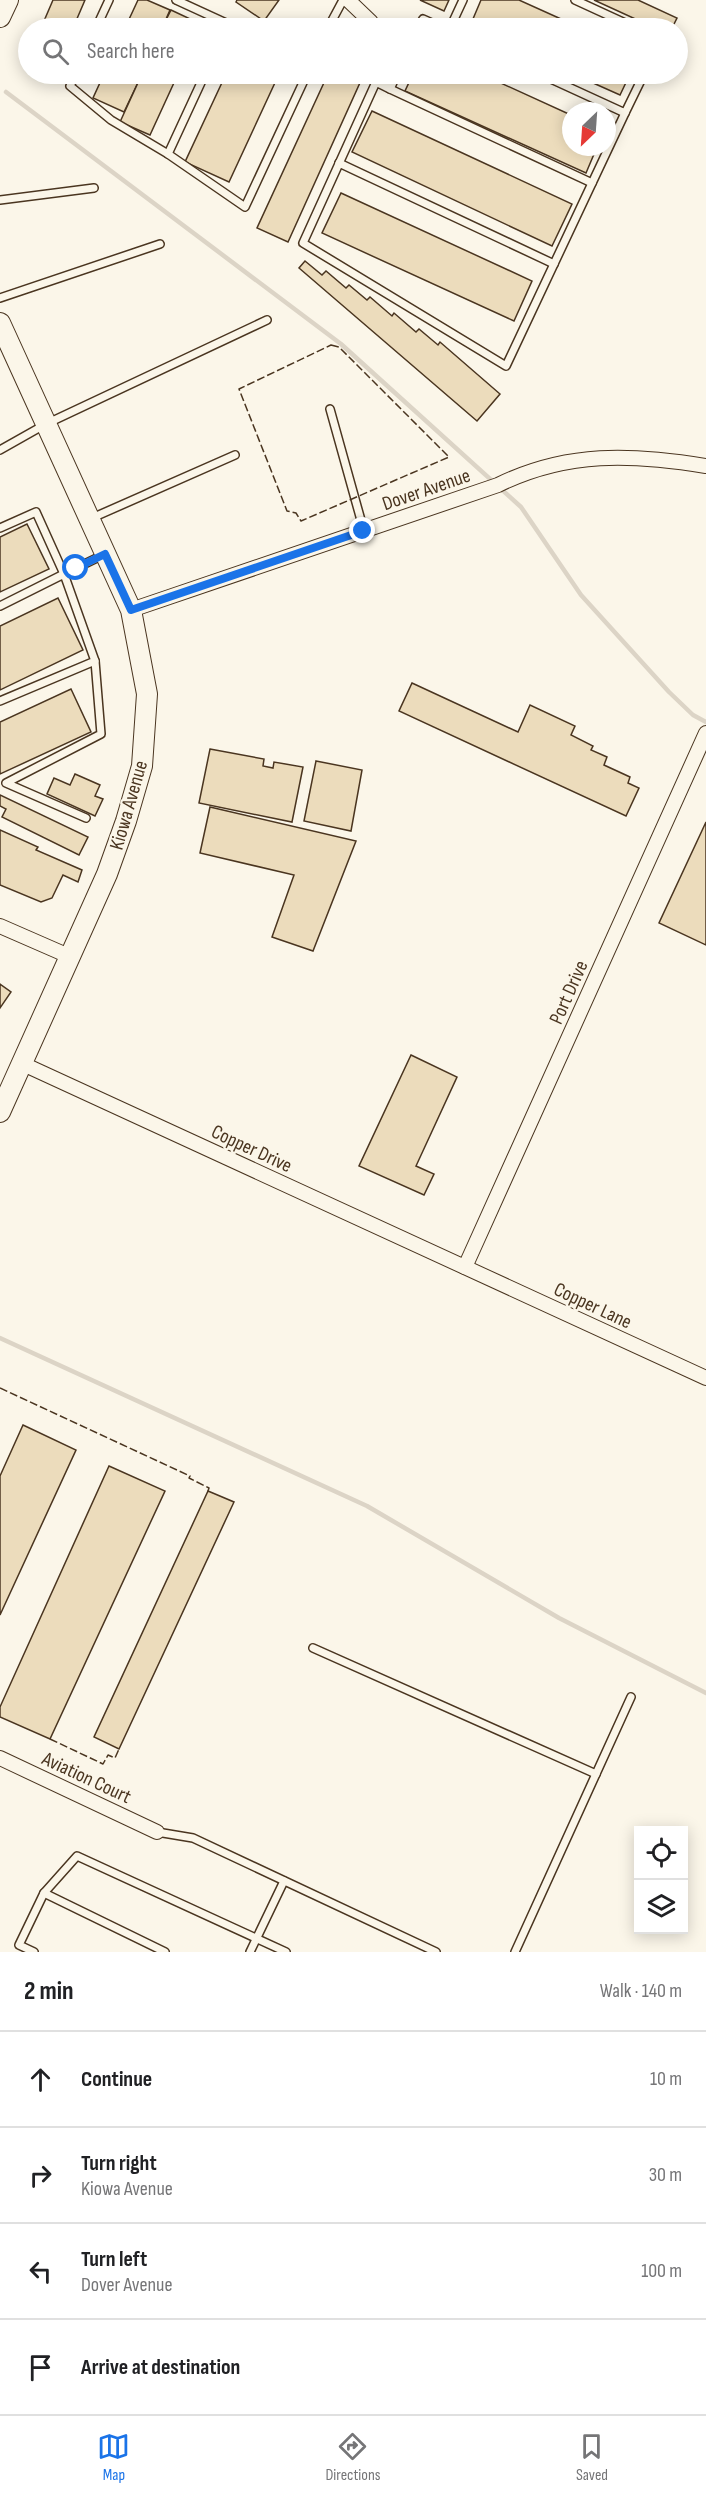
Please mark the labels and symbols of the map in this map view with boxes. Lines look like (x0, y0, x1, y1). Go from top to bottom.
north arrow (562, 102, 616, 156)
street label: Dover Avenue (379, 464, 473, 516)
route end (349, 517, 375, 543)
route start (62, 554, 88, 580)
street label: Kiowa Avenue (105, 758, 153, 853)
street label: Port Drive (544, 957, 593, 1028)
street label: Copper Drive (207, 1120, 296, 1178)
street label: Copper Lane (550, 1277, 635, 1334)
street label: Aviation Court (37, 1746, 135, 1809)

